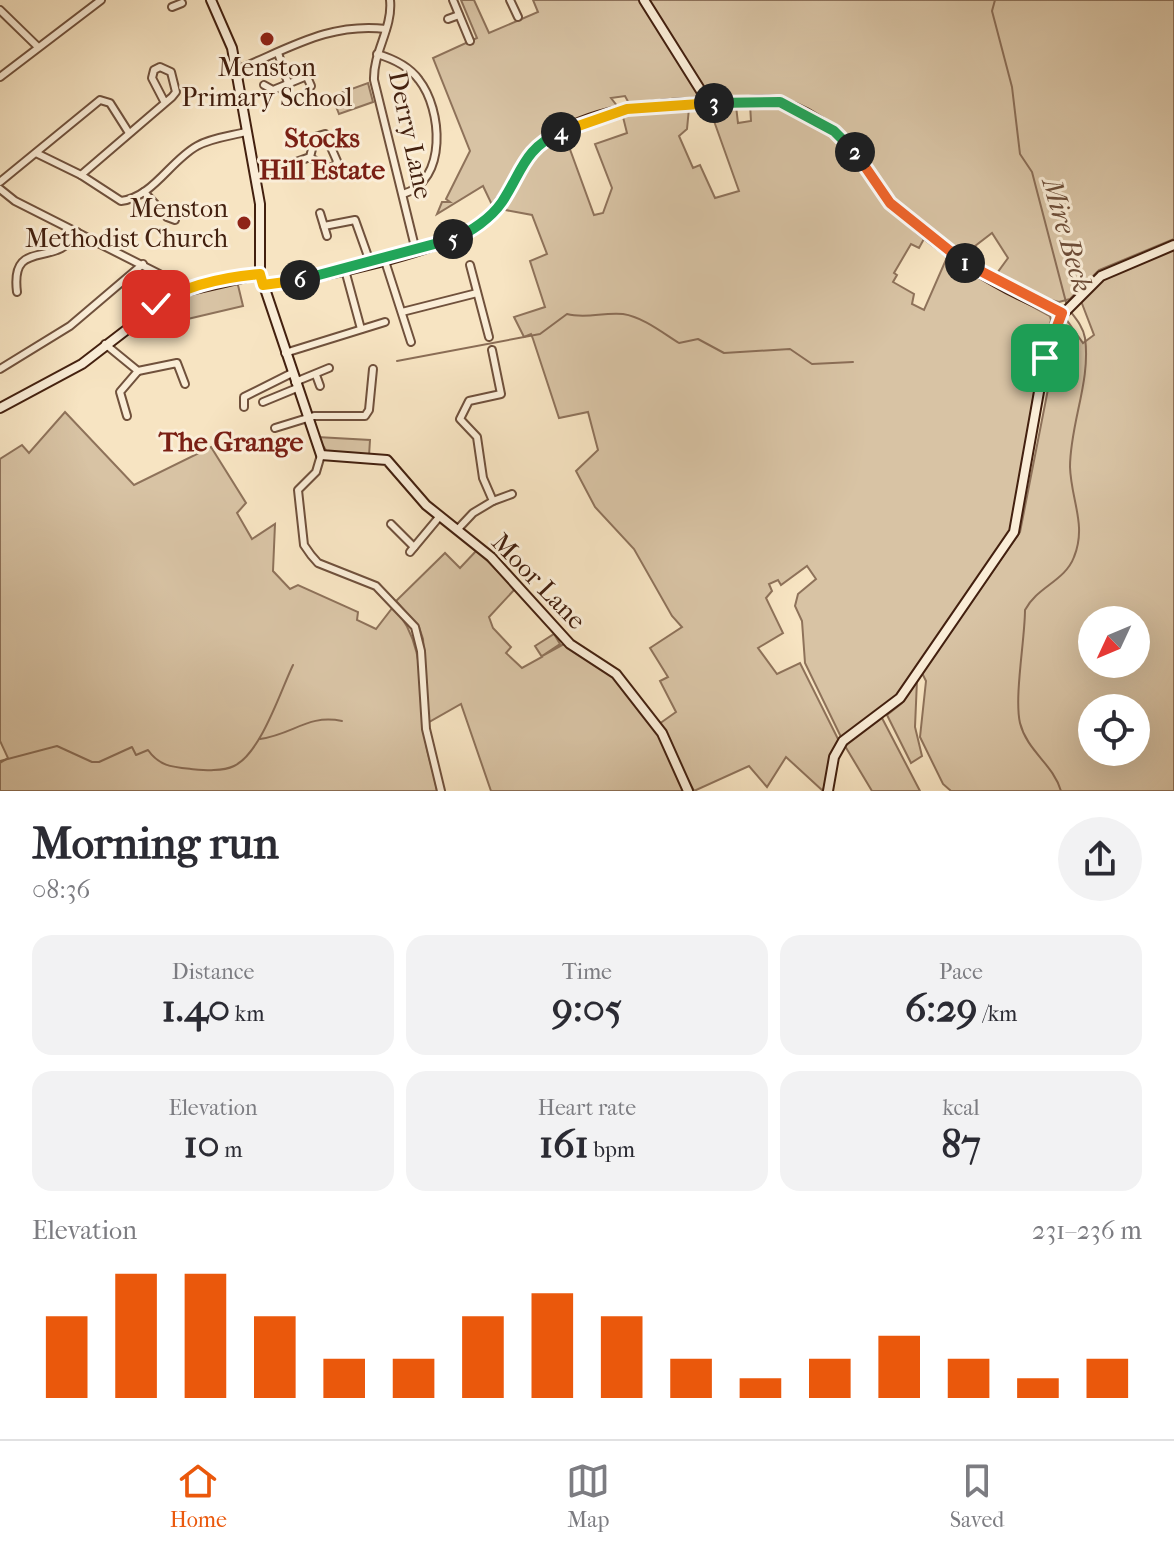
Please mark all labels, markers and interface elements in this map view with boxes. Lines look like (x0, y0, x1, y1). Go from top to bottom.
marker: Menston Primary School (258, 30, 276, 48)
place label: Menston Primary School (181, 52, 353, 113)
street label: Derry Lane (382, 68, 439, 202)
pin: 3 (694, 83, 734, 123)
text: 3 (709, 90, 719, 116)
pin: 4 (541, 112, 581, 152)
text: 4 (555, 119, 568, 145)
district label: Stocks Hill Estate (259, 121, 385, 186)
pin: 2 (835, 132, 875, 172)
text: 2 (849, 139, 861, 165)
water label: Mire Beck (1035, 172, 1100, 296)
place label: Menston Methodist Church (25, 193, 228, 254)
marker: Menston Methodist Church (235, 214, 253, 232)
pin: 5 (433, 219, 473, 259)
text: 5 (448, 226, 458, 252)
pin: 1 (945, 243, 985, 283)
text: 1 (961, 250, 969, 276)
pin: 6 (280, 260, 320, 300)
text: 6 (294, 267, 306, 293)
pin (122, 270, 190, 338)
icon: check (134, 282, 178, 326)
pin (1011, 324, 1079, 392)
icon: arrive (1023, 336, 1067, 380)
district label: The Grange (158, 425, 303, 458)
street label: Moor Lane (485, 527, 592, 636)
north arrow (1078, 606, 1150, 678)
map controls (1078, 606, 1150, 766)
button: locate (1078, 694, 1150, 766)
button: share (1058, 817, 1142, 901)
text: Morning run (32, 818, 279, 869)
text: 08:36 (32, 874, 90, 905)
text: Distance (172, 959, 254, 985)
text: Time (562, 959, 612, 985)
text: Pace (939, 959, 983, 985)
text: 1.40 (161, 985, 230, 1031)
text: 9:05 (552, 985, 622, 1031)
text: 6:29 (905, 985, 978, 1031)
text: km (230, 1001, 265, 1027)
text: /km (978, 1001, 1017, 1027)
text: Elevation (169, 1095, 257, 1121)
text: Heart rate (538, 1095, 636, 1121)
text: kcal (942, 1095, 980, 1121)
text: 10 (183, 1121, 220, 1167)
text: 161 (539, 1121, 589, 1167)
text: 87 (941, 1121, 981, 1167)
text: m (220, 1137, 243, 1163)
text: bpm (589, 1137, 635, 1163)
text: Elevation (32, 1215, 137, 1246)
text: 231–236 m (1032, 1215, 1142, 1246)
tab: Home (170, 1459, 227, 1533)
tab: Map (566, 1459, 610, 1533)
tab: Saved (950, 1459, 1004, 1533)

